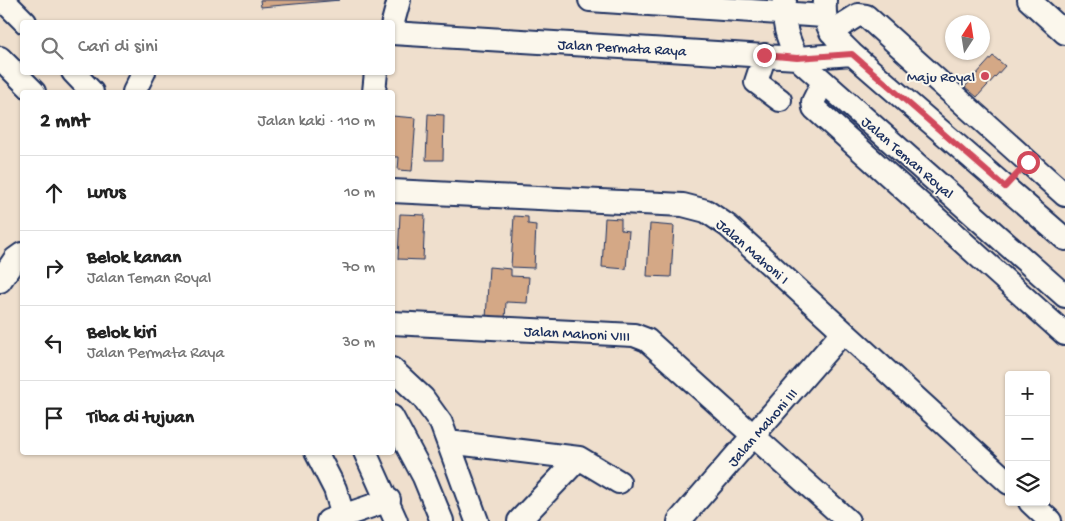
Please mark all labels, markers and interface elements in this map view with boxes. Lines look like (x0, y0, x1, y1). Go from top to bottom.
north arrow (945, 15, 990, 60)
search box (20, 20, 395, 75)
icon: search (38, 34, 66, 62)
text: Cari di sini (78, 36, 158, 59)
street label: Jalan Permata Raya (557, 37, 687, 61)
route end (753, 44, 776, 67)
place label: Maju Royal (907, 69, 975, 87)
marker: Maju Royal (979, 70, 991, 82)
text: 2 mnt (40, 110, 89, 135)
text: Jalan kaki · 110 m (257, 113, 375, 132)
street label: Jalan Teman Royal (857, 114, 957, 203)
route start (1017, 151, 1040, 174)
icon: ahead (40, 179, 68, 207)
text: Lurus (87, 182, 126, 205)
text: 10 m (344, 184, 375, 203)
street label: Jalan Mahoni I (712, 216, 792, 289)
text: Belok kanan (87, 247, 181, 270)
icon: right (40, 254, 68, 282)
text: 70 m (342, 259, 375, 278)
text: Jalan Teman Royal (87, 270, 211, 289)
text: Belok kiri (87, 322, 157, 345)
street label: Jalan Mahoni VIII (523, 323, 630, 347)
icon: left (40, 329, 68, 357)
text: 30 m (342, 334, 375, 353)
text: Jalan Permata Raya (87, 345, 224, 364)
map controls (1005, 371, 1050, 506)
button: + (1005, 371, 1050, 416)
street label: Jalan Mahoni III (725, 385, 802, 471)
icon: arrive (40, 404, 68, 432)
text: Tiba di tujuan (87, 407, 194, 430)
button: − (1005, 416, 1050, 461)
button: layers (1005, 461, 1050, 506)

